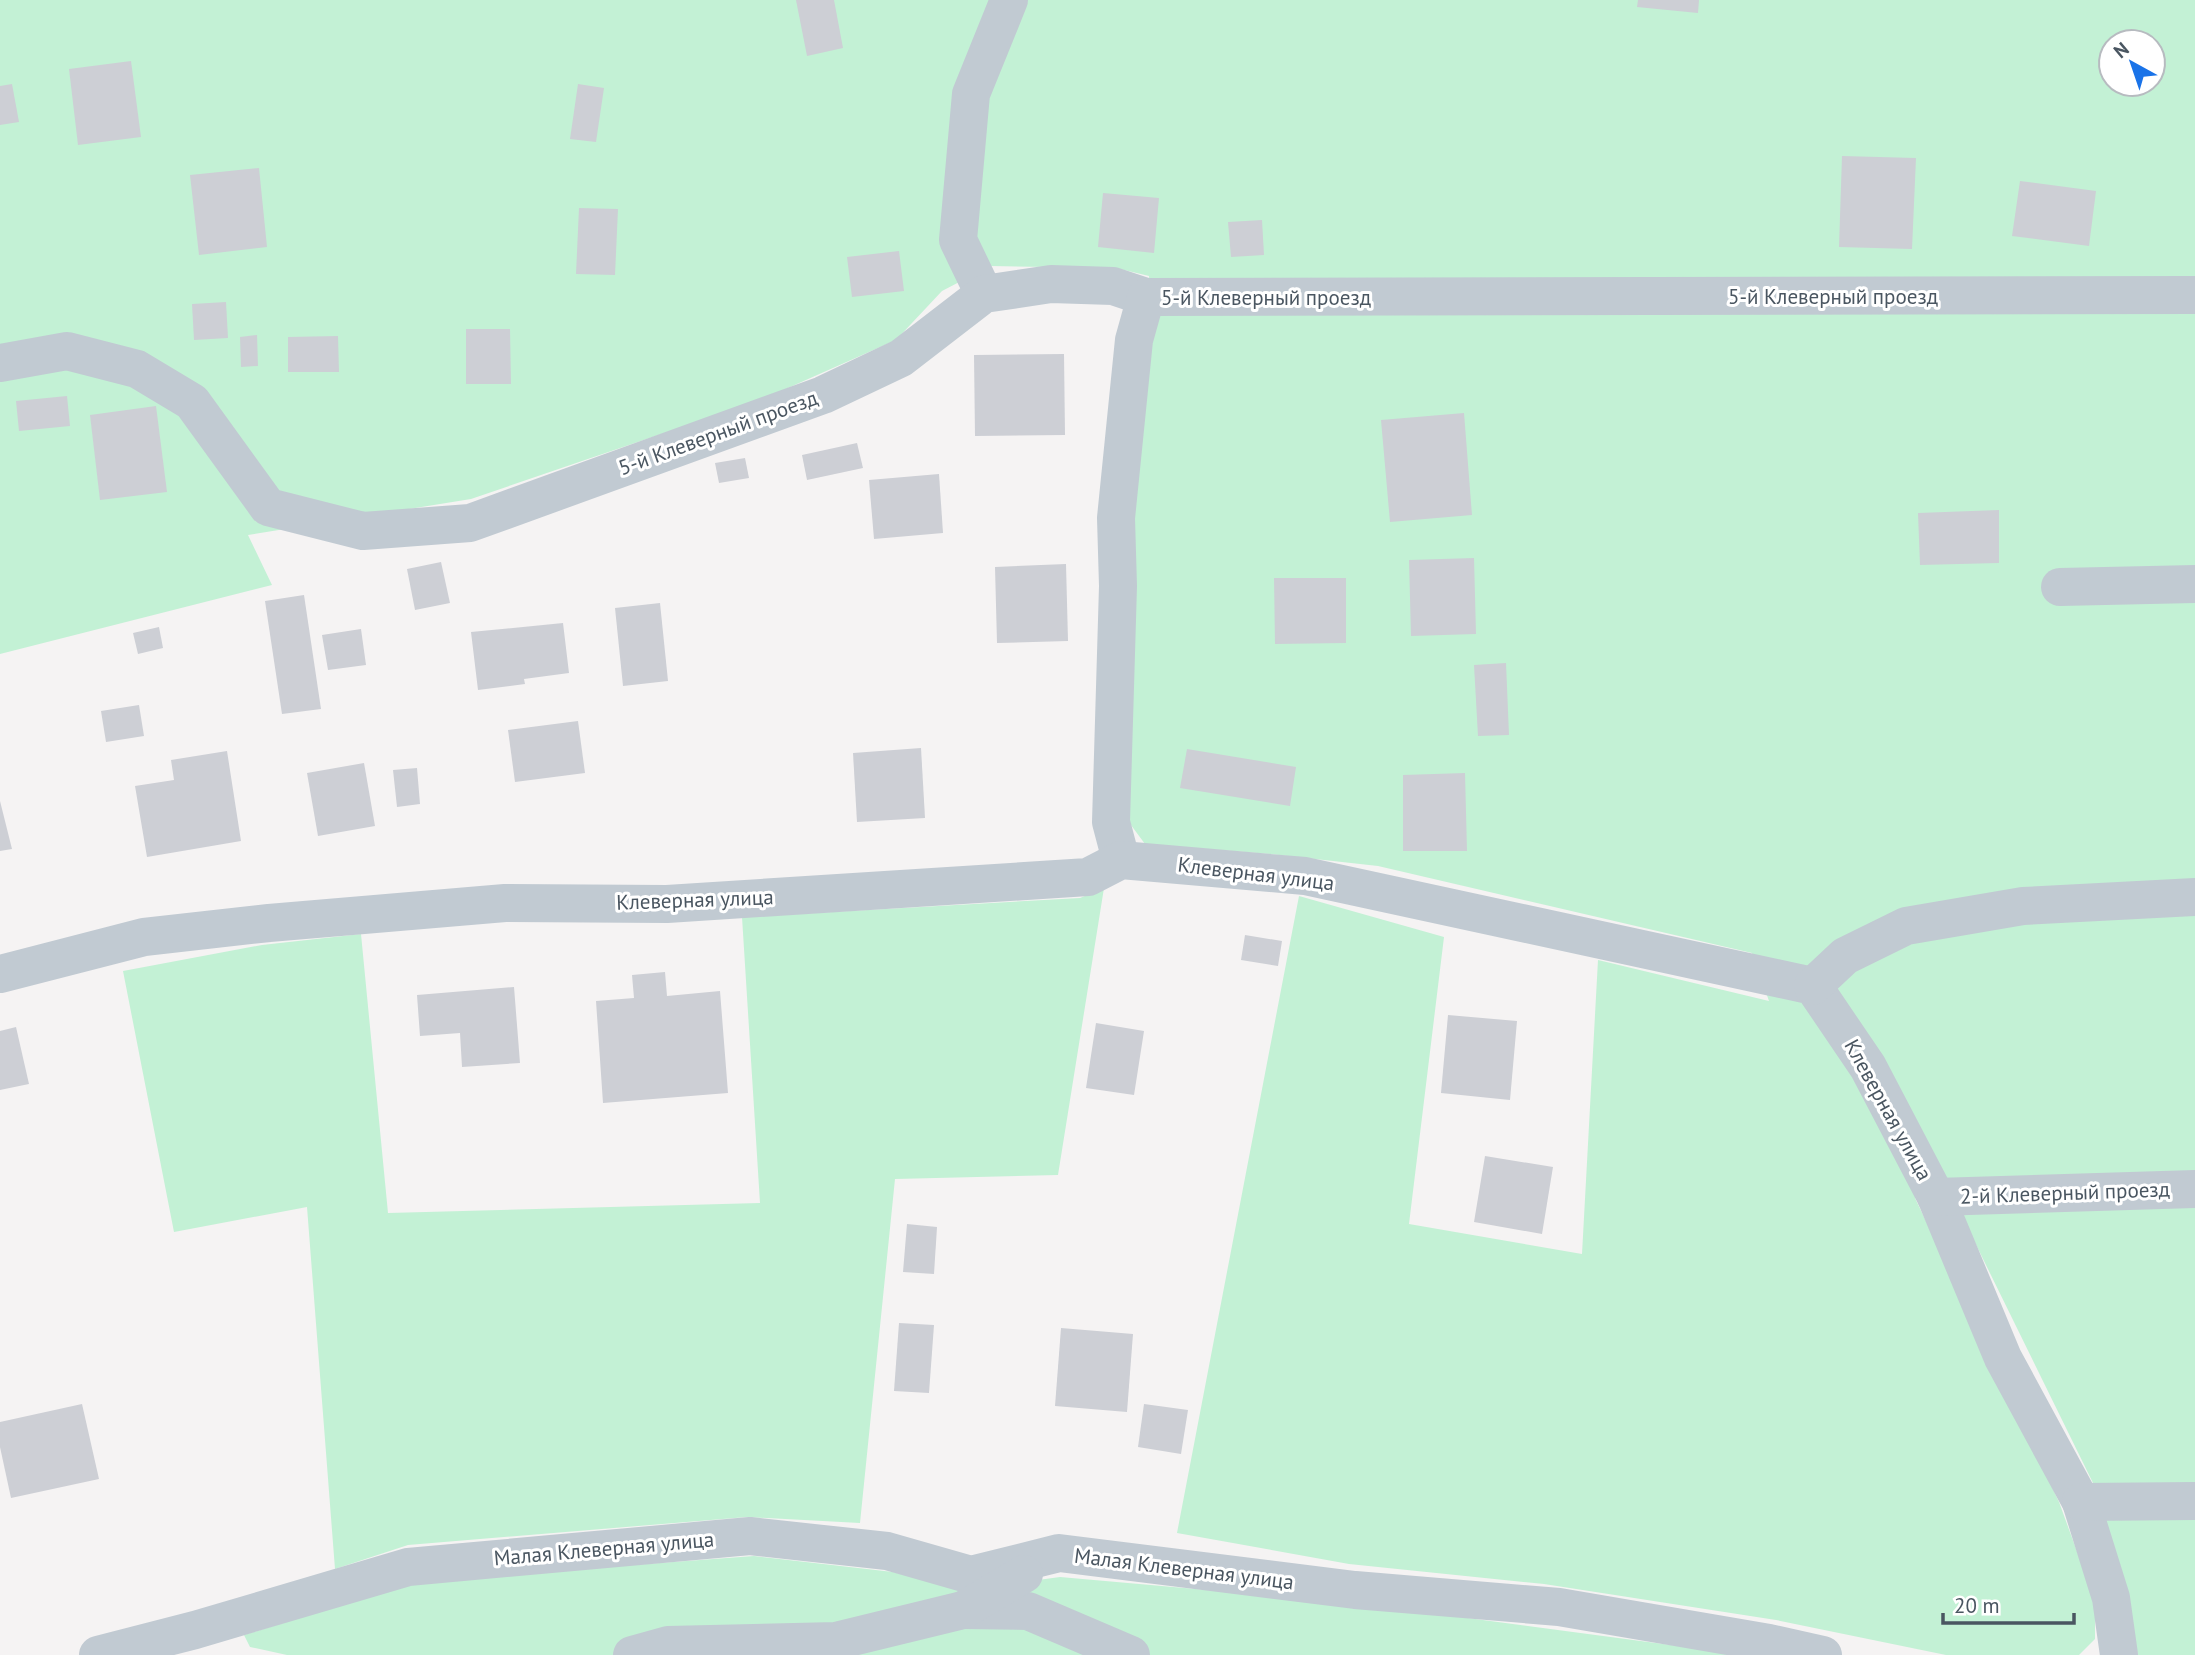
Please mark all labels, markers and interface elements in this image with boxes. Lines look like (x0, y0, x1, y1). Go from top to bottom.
north arrow (2097, 28, 2167, 98)
text: N (2109, 37, 2134, 63)
street label: 5-й Клеверный проезд (1728, 283, 1938, 310)
street label: 5-й Клеверный проезд (1161, 284, 1371, 311)
street label: 5-й Клеверный проезд (615, 384, 821, 481)
street label: Клеверная улица (1176, 851, 1336, 896)
street label: Клеверная улица (616, 883, 774, 916)
street label: Клеверная улица (1838, 1034, 1938, 1185)
street label: 2-й Клеверный проезд (1960, 1175, 2170, 1210)
street label: Малая Клеверная улица (493, 1525, 715, 1572)
street label: Малая Клеверная улица (1073, 1542, 1295, 1595)
scale bar (1943, 1582, 2074, 1626)
text: 20 m (1954, 1592, 2000, 1619)

